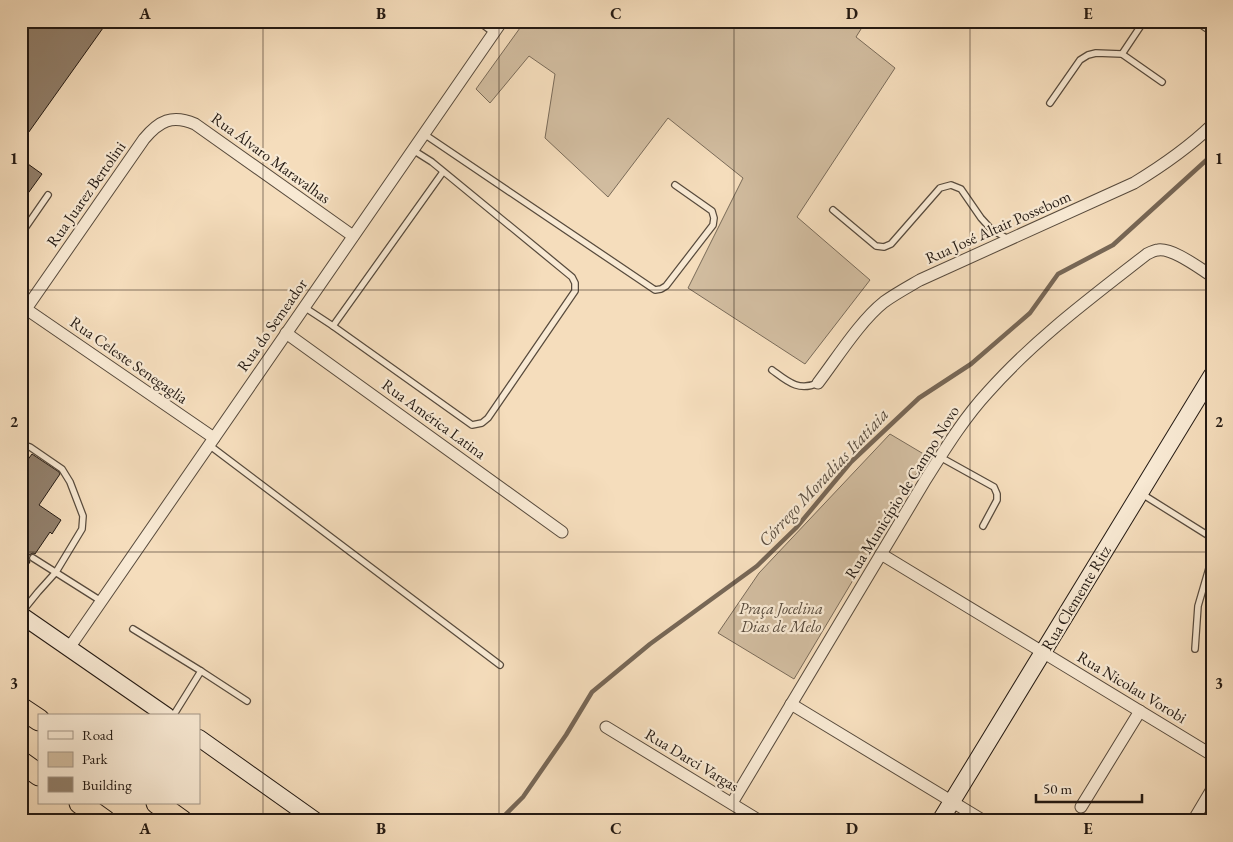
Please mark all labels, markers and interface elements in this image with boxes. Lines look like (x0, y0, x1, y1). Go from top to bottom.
text: A (138, 3, 151, 24)
text: B (376, 3, 386, 24)
text: C (610, 3, 622, 24)
text: D (846, 3, 858, 24)
text: E (1083, 3, 1093, 24)
street label: Rua Álvaro Maravalhas (207, 108, 335, 208)
street label: Rua Juarez Bertolini (42, 137, 130, 251)
text: 1 (10, 148, 18, 169)
text: 1 (1215, 148, 1223, 169)
street label: Rua José Altair Possebom (922, 185, 1075, 269)
street label: Rua do Semeador (232, 274, 312, 376)
street label: Rua Celeste Senegaglia (66, 311, 193, 409)
street label: Rua América Latina (378, 374, 491, 464)
street label: Rua Município de Campo Novo (840, 401, 964, 583)
water label: Córrego Moradias Itatiaia (753, 403, 894, 552)
text: 2 (10, 411, 19, 432)
text: 2 (1215, 411, 1224, 432)
street label: Rua Clemente Ritz (1036, 542, 1116, 654)
park label: Praça Jocelina Dias de Melo (739, 598, 823, 637)
street label: Rua Nicolau Vorobi (1073, 646, 1191, 728)
text: 3 (10, 673, 18, 694)
text: 3 (1215, 673, 1223, 694)
legend (38, 714, 200, 804)
street label: Rua Darci Vargas (641, 724, 743, 796)
text: Road (82, 725, 114, 744)
text: Park (82, 749, 109, 768)
scale bar (1036, 772, 1142, 804)
text: Building (82, 775, 132, 794)
text: 50 m (1043, 779, 1072, 798)
text: A (138, 818, 151, 839)
text: B (376, 818, 386, 839)
text: C (610, 818, 622, 839)
text: D (846, 818, 858, 839)
text: E (1083, 818, 1093, 839)

